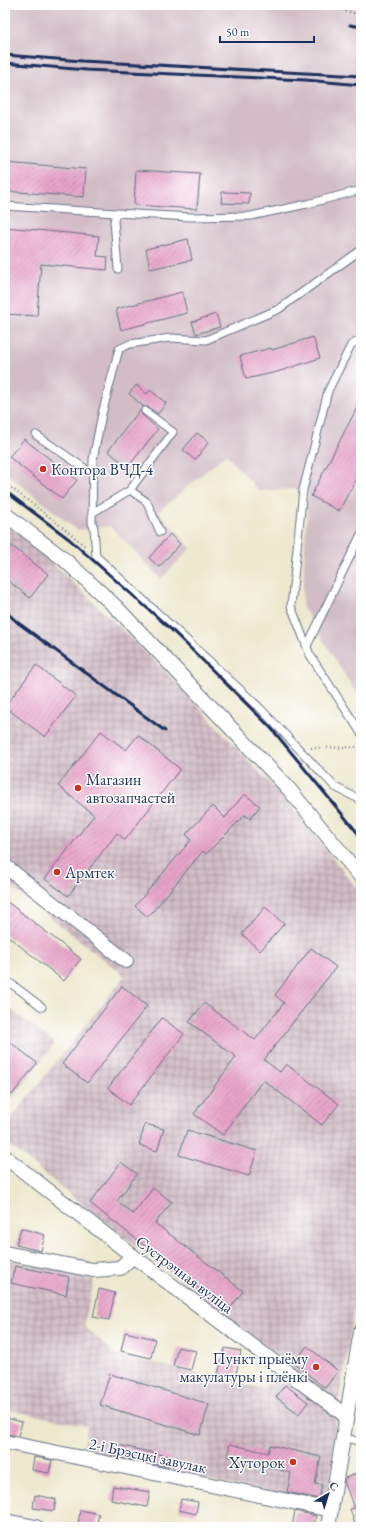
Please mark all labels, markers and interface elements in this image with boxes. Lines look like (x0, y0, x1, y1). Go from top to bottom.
scale bar (220, 18, 314, 44)
text: 50 m (226, 24, 250, 40)
place label: Контора ВЧД-4 (51, 459, 153, 480)
marker: Контора ВЧД-4 (38, 464, 48, 474)
place label: Магазин автозапчастей (86, 769, 176, 808)
marker: Магазин автозапчастей (73, 783, 83, 793)
place label: Армтек (64, 862, 115, 883)
marker: Армтек (52, 867, 62, 877)
street label: Сустрэчная вуліца (132, 1231, 238, 1318)
place label: Пункт прыёму макулатуры і плёнкі (179, 1348, 309, 1387)
marker: Пункт прыёму макулатуры і плёнкі (311, 1362, 321, 1372)
street label: 2-і Брэсцкі завулак (87, 1433, 209, 1478)
place label: Хуторок (228, 1452, 285, 1473)
marker: Хуторок (288, 1457, 298, 1467)
north arrow (308, 1474, 348, 1514)
text: С (327, 1478, 342, 1494)

